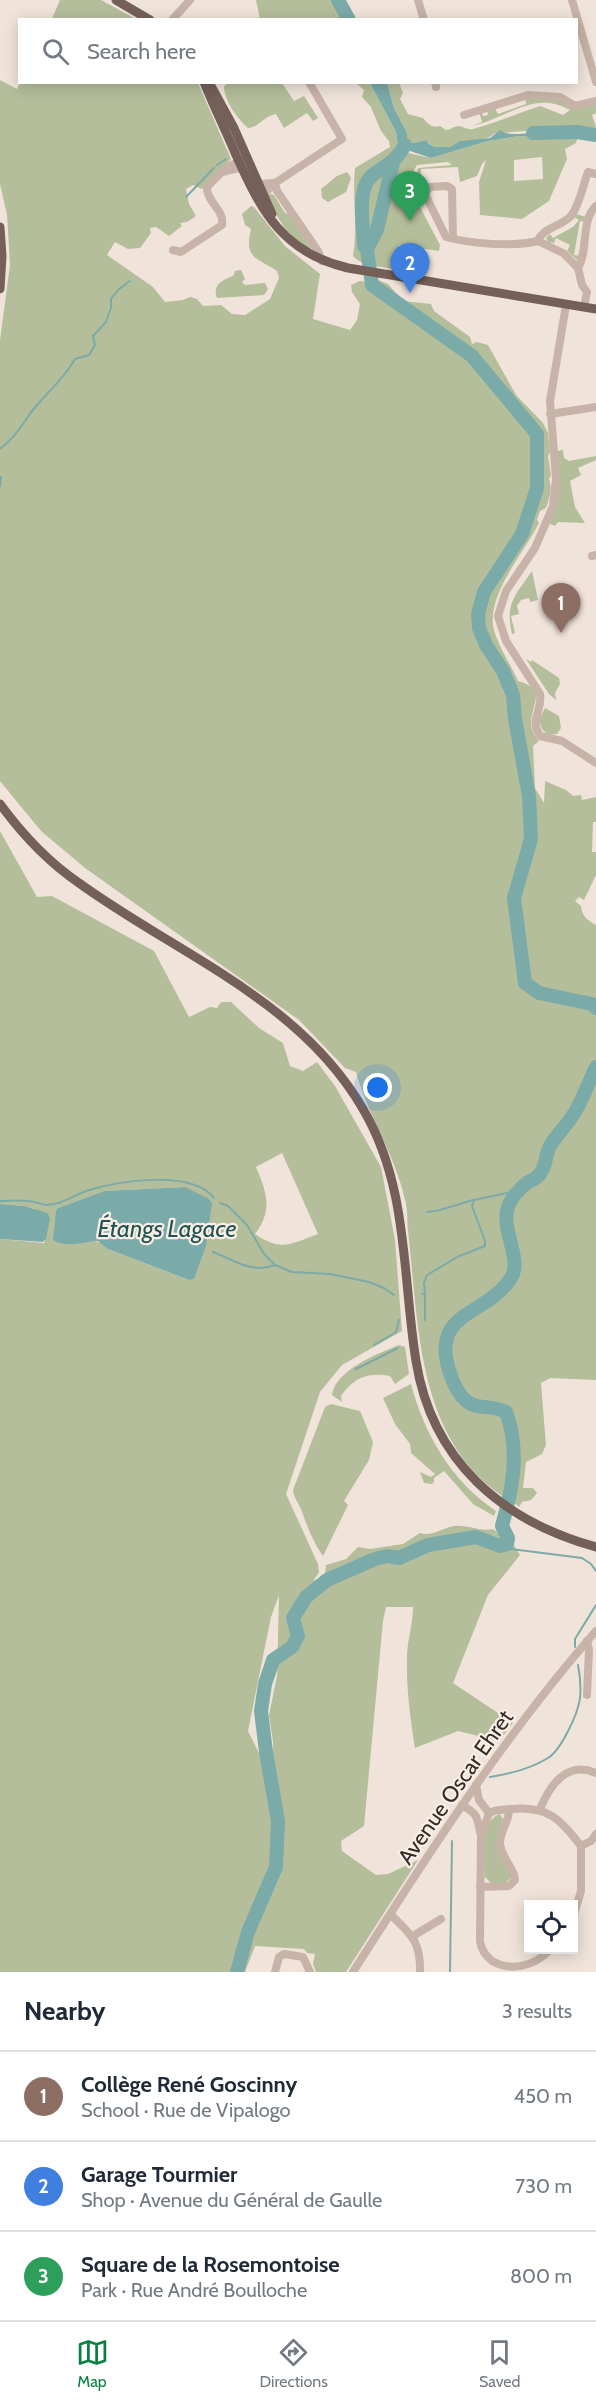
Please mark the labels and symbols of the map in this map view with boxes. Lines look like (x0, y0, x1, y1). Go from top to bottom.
pin: 3 (390, 172, 430, 221)
pin: 2 (390, 244, 430, 293)
pin: 1 (542, 584, 580, 633)
your location (363, 1073, 392, 1102)
water label: Étangs Lagace (97, 1213, 237, 1243)
street label: Avenue Oscar Ehret (392, 1704, 519, 1870)

